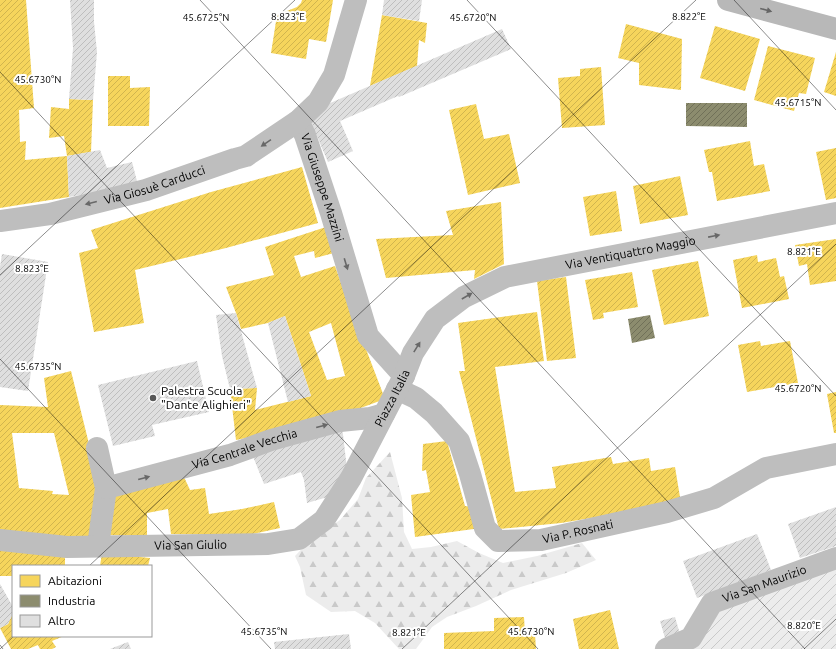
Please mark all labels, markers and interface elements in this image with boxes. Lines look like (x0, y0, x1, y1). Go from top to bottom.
one-way arrow (760, 7, 772, 13)
text: 8.823°E (271, 11, 305, 22)
text: 8.822°E (672, 11, 706, 22)
text: 45.6725°N (183, 12, 229, 23)
text: 45.6720°N (450, 12, 496, 23)
text: 45.6730°N (15, 74, 61, 85)
text: 45.6715°N (775, 97, 821, 108)
street label: Via Giuseppe Mazzini (299, 132, 346, 243)
one-way arrow (261, 139, 271, 147)
street label: Via Giosuè Carducci (103, 163, 207, 206)
one-way arrow (85, 201, 97, 207)
street label: Via Ventiquattro Maggio (564, 233, 697, 271)
one-way arrow (708, 233, 720, 239)
text: 8.821°E (787, 246, 821, 257)
one-way arrow (343, 258, 349, 270)
text: 8.823°E (15, 263, 49, 274)
one-way arrow (461, 293, 473, 300)
one-way arrow (414, 341, 421, 353)
text: 45.6735°N (15, 361, 61, 372)
street label: Piazza Italia (372, 368, 412, 429)
text: 45.6720°N (775, 383, 821, 394)
place label: Palestra Scuola "Dante Alighieri" (161, 384, 251, 411)
marker: Palestra Scuola "Dante Alighieri" (148, 393, 158, 403)
one-way arrow (317, 423, 329, 429)
street label: Via Centrale Vecchia (190, 426, 298, 471)
one-way arrow (138, 475, 150, 481)
street label: Via P. Rosnati (541, 517, 614, 545)
street label: Via San Giulio (154, 538, 227, 552)
street label: Via San Maurizio (721, 562, 808, 605)
legend (12, 565, 152, 637)
text: Abitazioni (48, 574, 102, 587)
text: Industria (48, 594, 95, 607)
text: Altro (48, 614, 75, 627)
text: 8.820°E (787, 620, 821, 631)
text: 45.6735°N (241, 626, 287, 637)
text: 45.6730°N (508, 626, 554, 637)
text: 8.821°E (392, 627, 426, 638)

